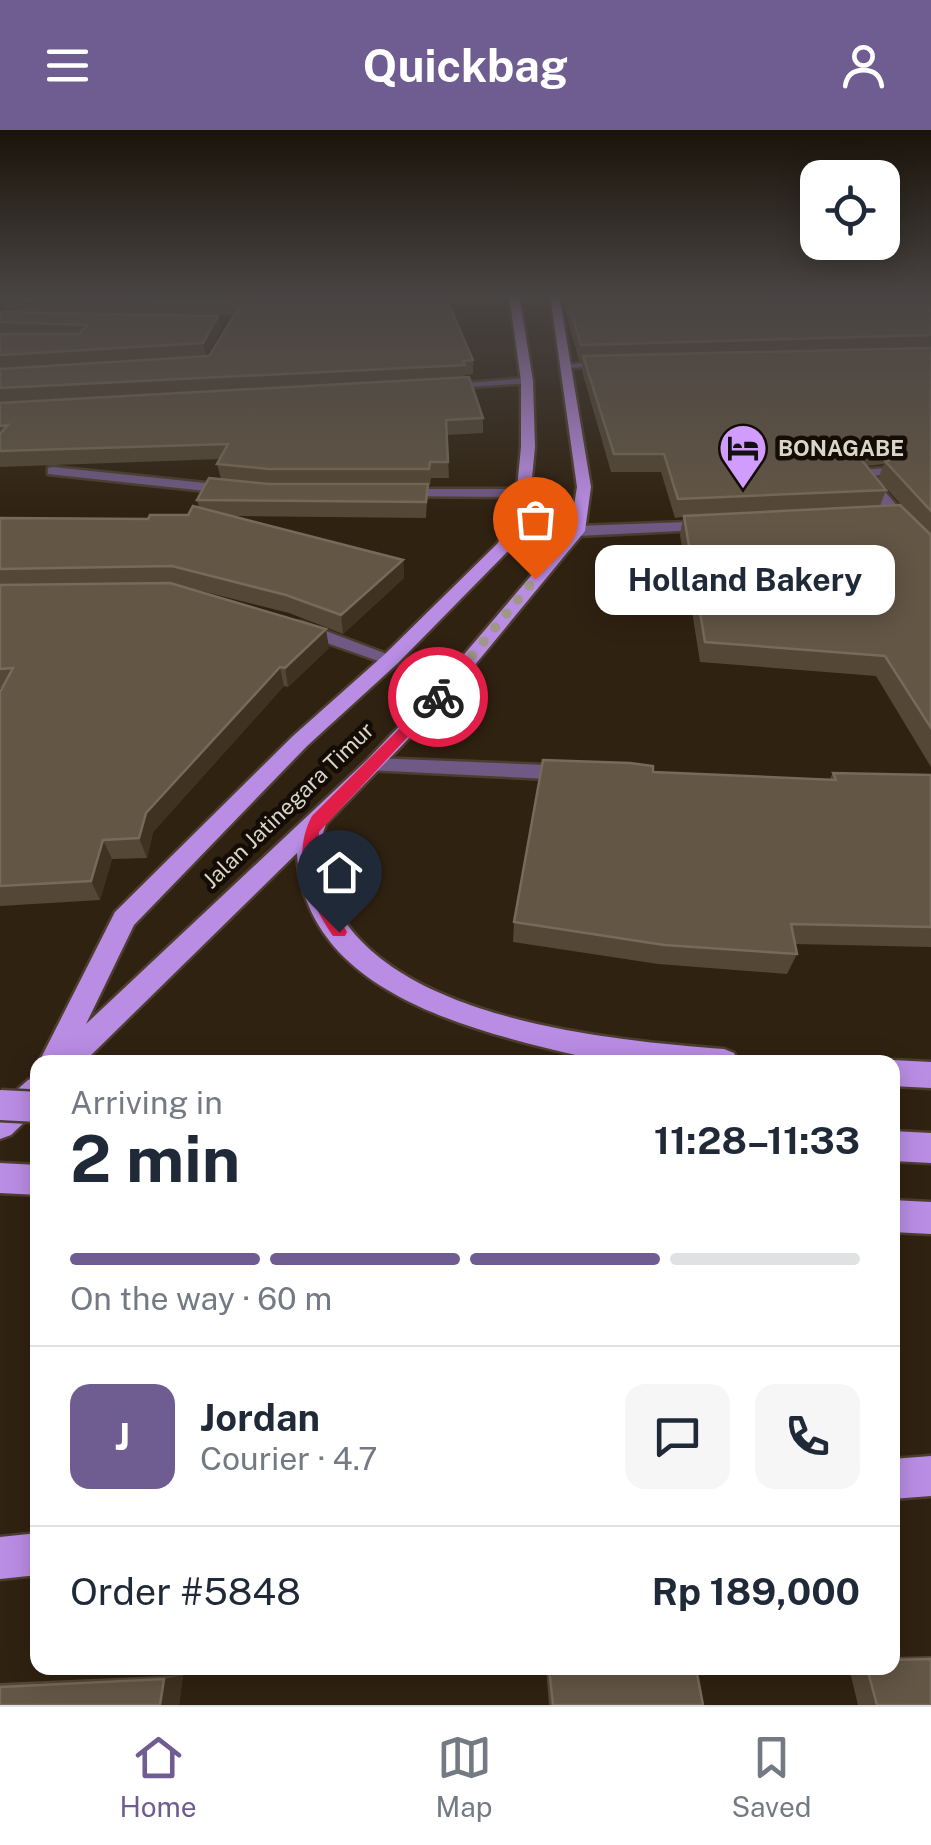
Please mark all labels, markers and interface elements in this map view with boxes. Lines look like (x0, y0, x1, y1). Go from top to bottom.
icon: menu (40, 38, 95, 93)
icon: person (836, 38, 891, 93)
text: Quickbag (363, 39, 568, 92)
map controls (800, 160, 900, 260)
button: locate (800, 160, 900, 260)
hotel icon: BONAGABE (717, 422, 769, 490)
place label: BONAGABE (778, 435, 904, 461)
pin (493, 477, 578, 580)
icon: bag (508, 492, 563, 547)
callout: Holland Bakery (595, 544, 895, 614)
text: Holland Bakery (628, 561, 862, 598)
courier (388, 647, 488, 747)
icon: bike (411, 670, 466, 725)
street label: Jalan Jatinegara Timur (197, 717, 379, 893)
pin (297, 830, 382, 933)
icon: home (312, 845, 367, 900)
text: Arriving in (70, 1084, 223, 1121)
text: 11:28–11:33 (654, 1118, 860, 1163)
text: 2 min (70, 1120, 240, 1197)
text: On the way · 60 m (70, 1280, 332, 1317)
button: chat (625, 1384, 730, 1489)
button: phone (755, 1384, 860, 1489)
text: Jordan (200, 1395, 320, 1440)
text: J (115, 1414, 130, 1459)
text: Courier · 4.7 (200, 1440, 377, 1477)
text: Order #5848 (70, 1569, 301, 1614)
text: Rp 189,000 (652, 1569, 860, 1614)
tab: Home (119, 1730, 197, 1823)
tab: Map (436, 1730, 492, 1823)
tab: Saved (731, 1730, 812, 1823)

